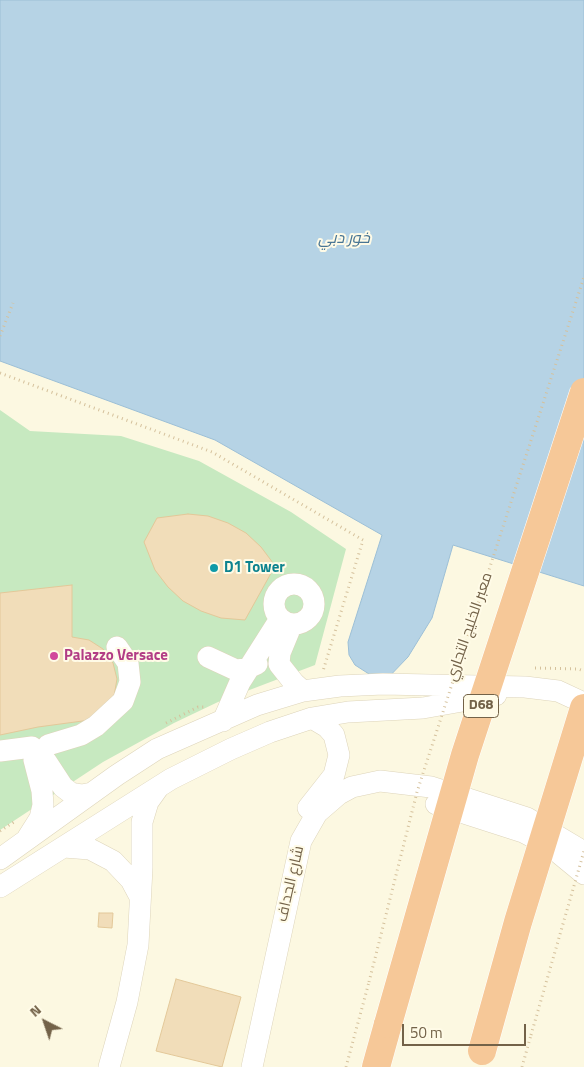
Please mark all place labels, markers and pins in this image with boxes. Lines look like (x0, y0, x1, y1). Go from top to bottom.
place label: D1 Tower (224, 559, 285, 577)
marker: D1 Tower (208, 562, 220, 574)
place label: Palazzo Versace (64, 647, 168, 665)
marker: Palazzo Versace (48, 650, 60, 662)

